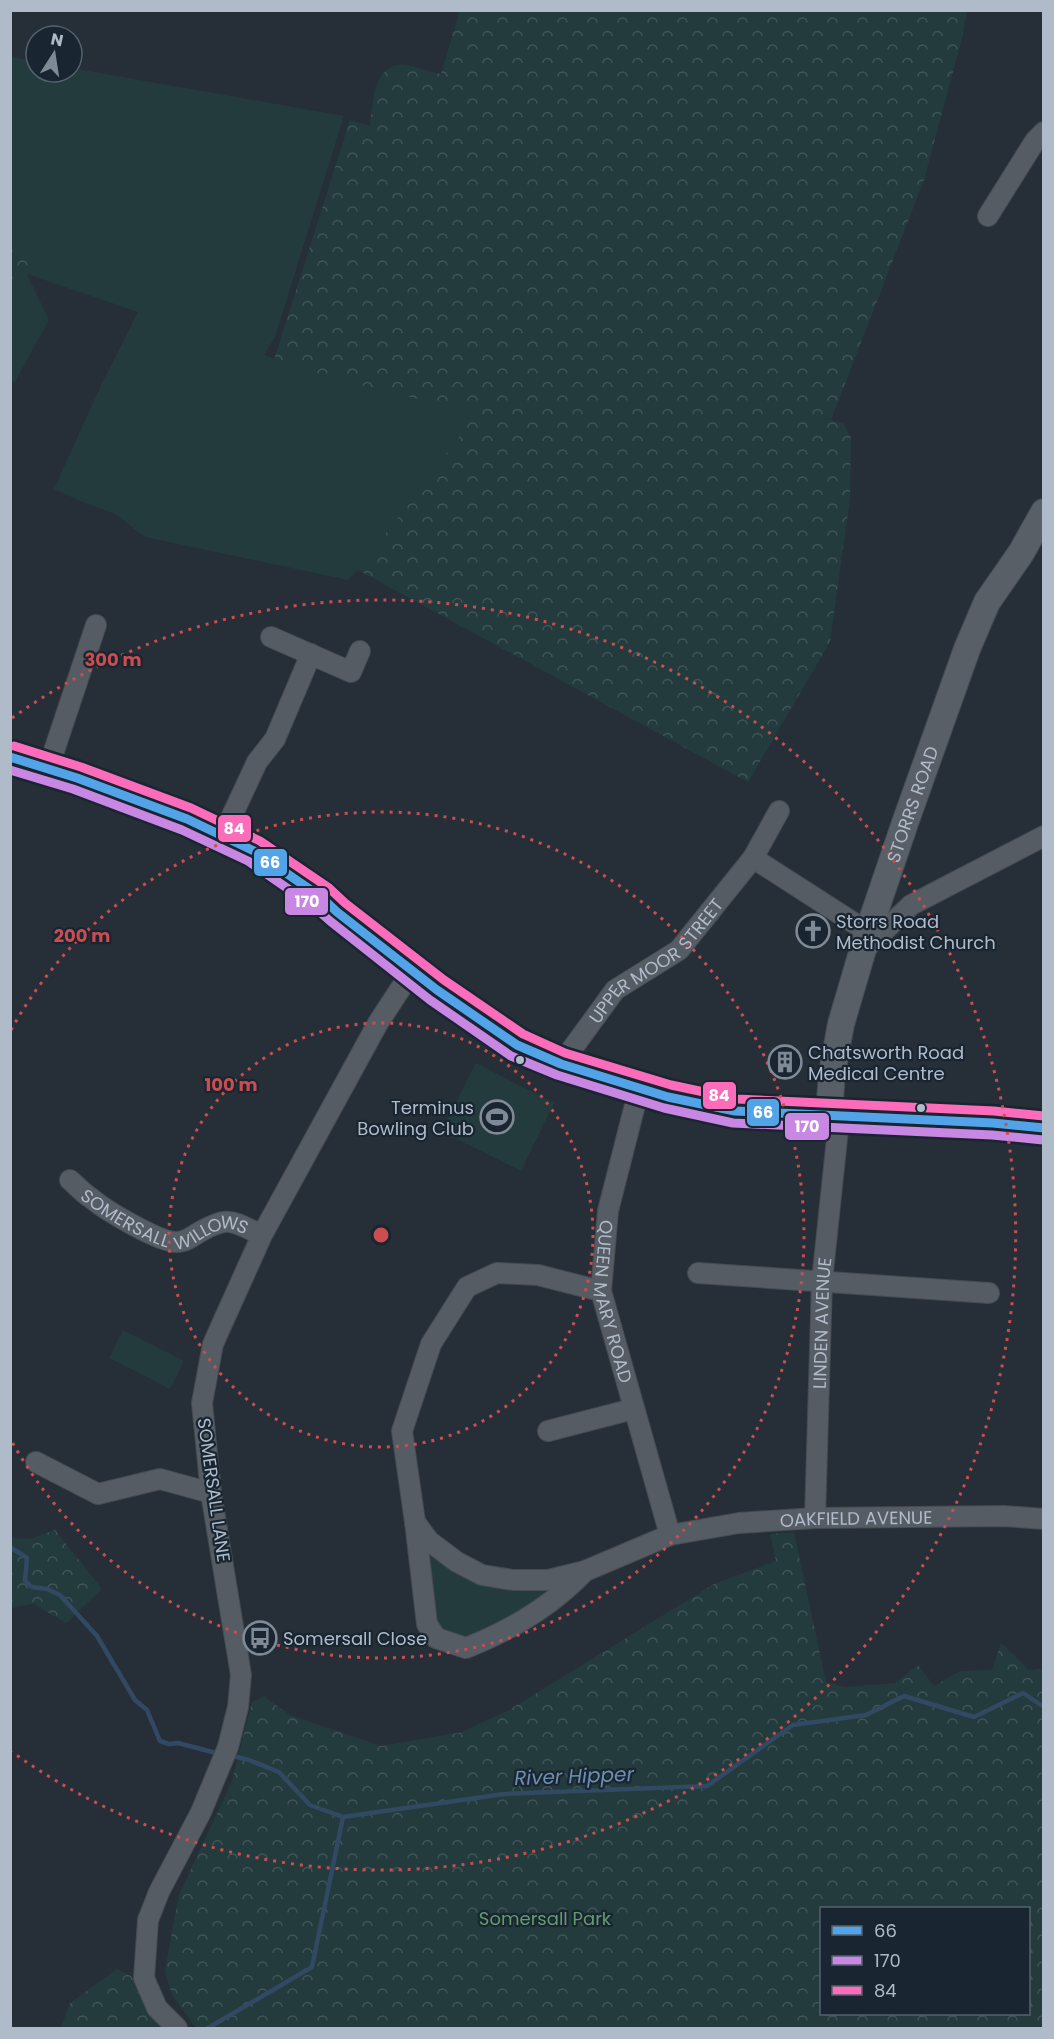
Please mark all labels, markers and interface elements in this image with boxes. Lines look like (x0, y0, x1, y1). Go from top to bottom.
north arrow (24, 24, 84, 84)
text: N (49, 27, 65, 52)
text: 300 m (84, 647, 142, 672)
street label: STORRS ROAD (880, 743, 944, 866)
line badge: 84 (217, 814, 252, 843)
text: 84 (223, 817, 245, 840)
line badge: 66 (253, 848, 288, 877)
text: 66 (260, 851, 280, 874)
line badge: 170 (284, 887, 329, 916)
text: 170 (294, 890, 320, 913)
street label: UPPER MOOR STREET (582, 893, 729, 1028)
place label: Storrs Road Methodist Church (836, 909, 996, 955)
church icon: Storrs Road Methodist Church (795, 913, 831, 949)
text: 200 m (54, 923, 110, 948)
place label: Chatsworth Road Medical Centre (808, 1040, 964, 1086)
building icon: Chatsworth Road Medical Centre (767, 1044, 803, 1080)
unlabelled marker (514, 1054, 526, 1066)
text: 100 m (204, 1072, 258, 1097)
line badge: 84 (702, 1081, 737, 1110)
text: 84 (708, 1084, 730, 1107)
place label: Terminus Bowling Club (357, 1095, 474, 1141)
line badge: 66 (746, 1098, 780, 1127)
sports icon: Terminus Bowling Club (479, 1099, 515, 1135)
text: 66 (753, 1101, 773, 1124)
unlabelled marker (915, 1102, 927, 1114)
line badge: 170 (784, 1112, 830, 1141)
text: 170 (794, 1115, 820, 1138)
street label: SOMERSALL WILLOWS (76, 1182, 253, 1256)
street label: QUEEN MARY ROAD (588, 1219, 639, 1386)
centre of rings (371, 1225, 391, 1245)
street label: LINDEN AVENUE (806, 1256, 837, 1389)
street label: SOMERSALL LANE (192, 1416, 236, 1564)
street label: OAKFIELD AVENUE (779, 1504, 933, 1533)
bus stop icon: Somersall Close (242, 1620, 278, 1656)
place label: Somersall Close (283, 1626, 427, 1651)
water label: River Hipper (514, 1760, 635, 1792)
park label: Somersall Park (479, 1906, 612, 1931)
legend (820, 1907, 1030, 2015)
text: 66 (874, 1918, 897, 1943)
text: 170 (874, 1948, 901, 1973)
text: 84 (874, 1978, 897, 2003)

